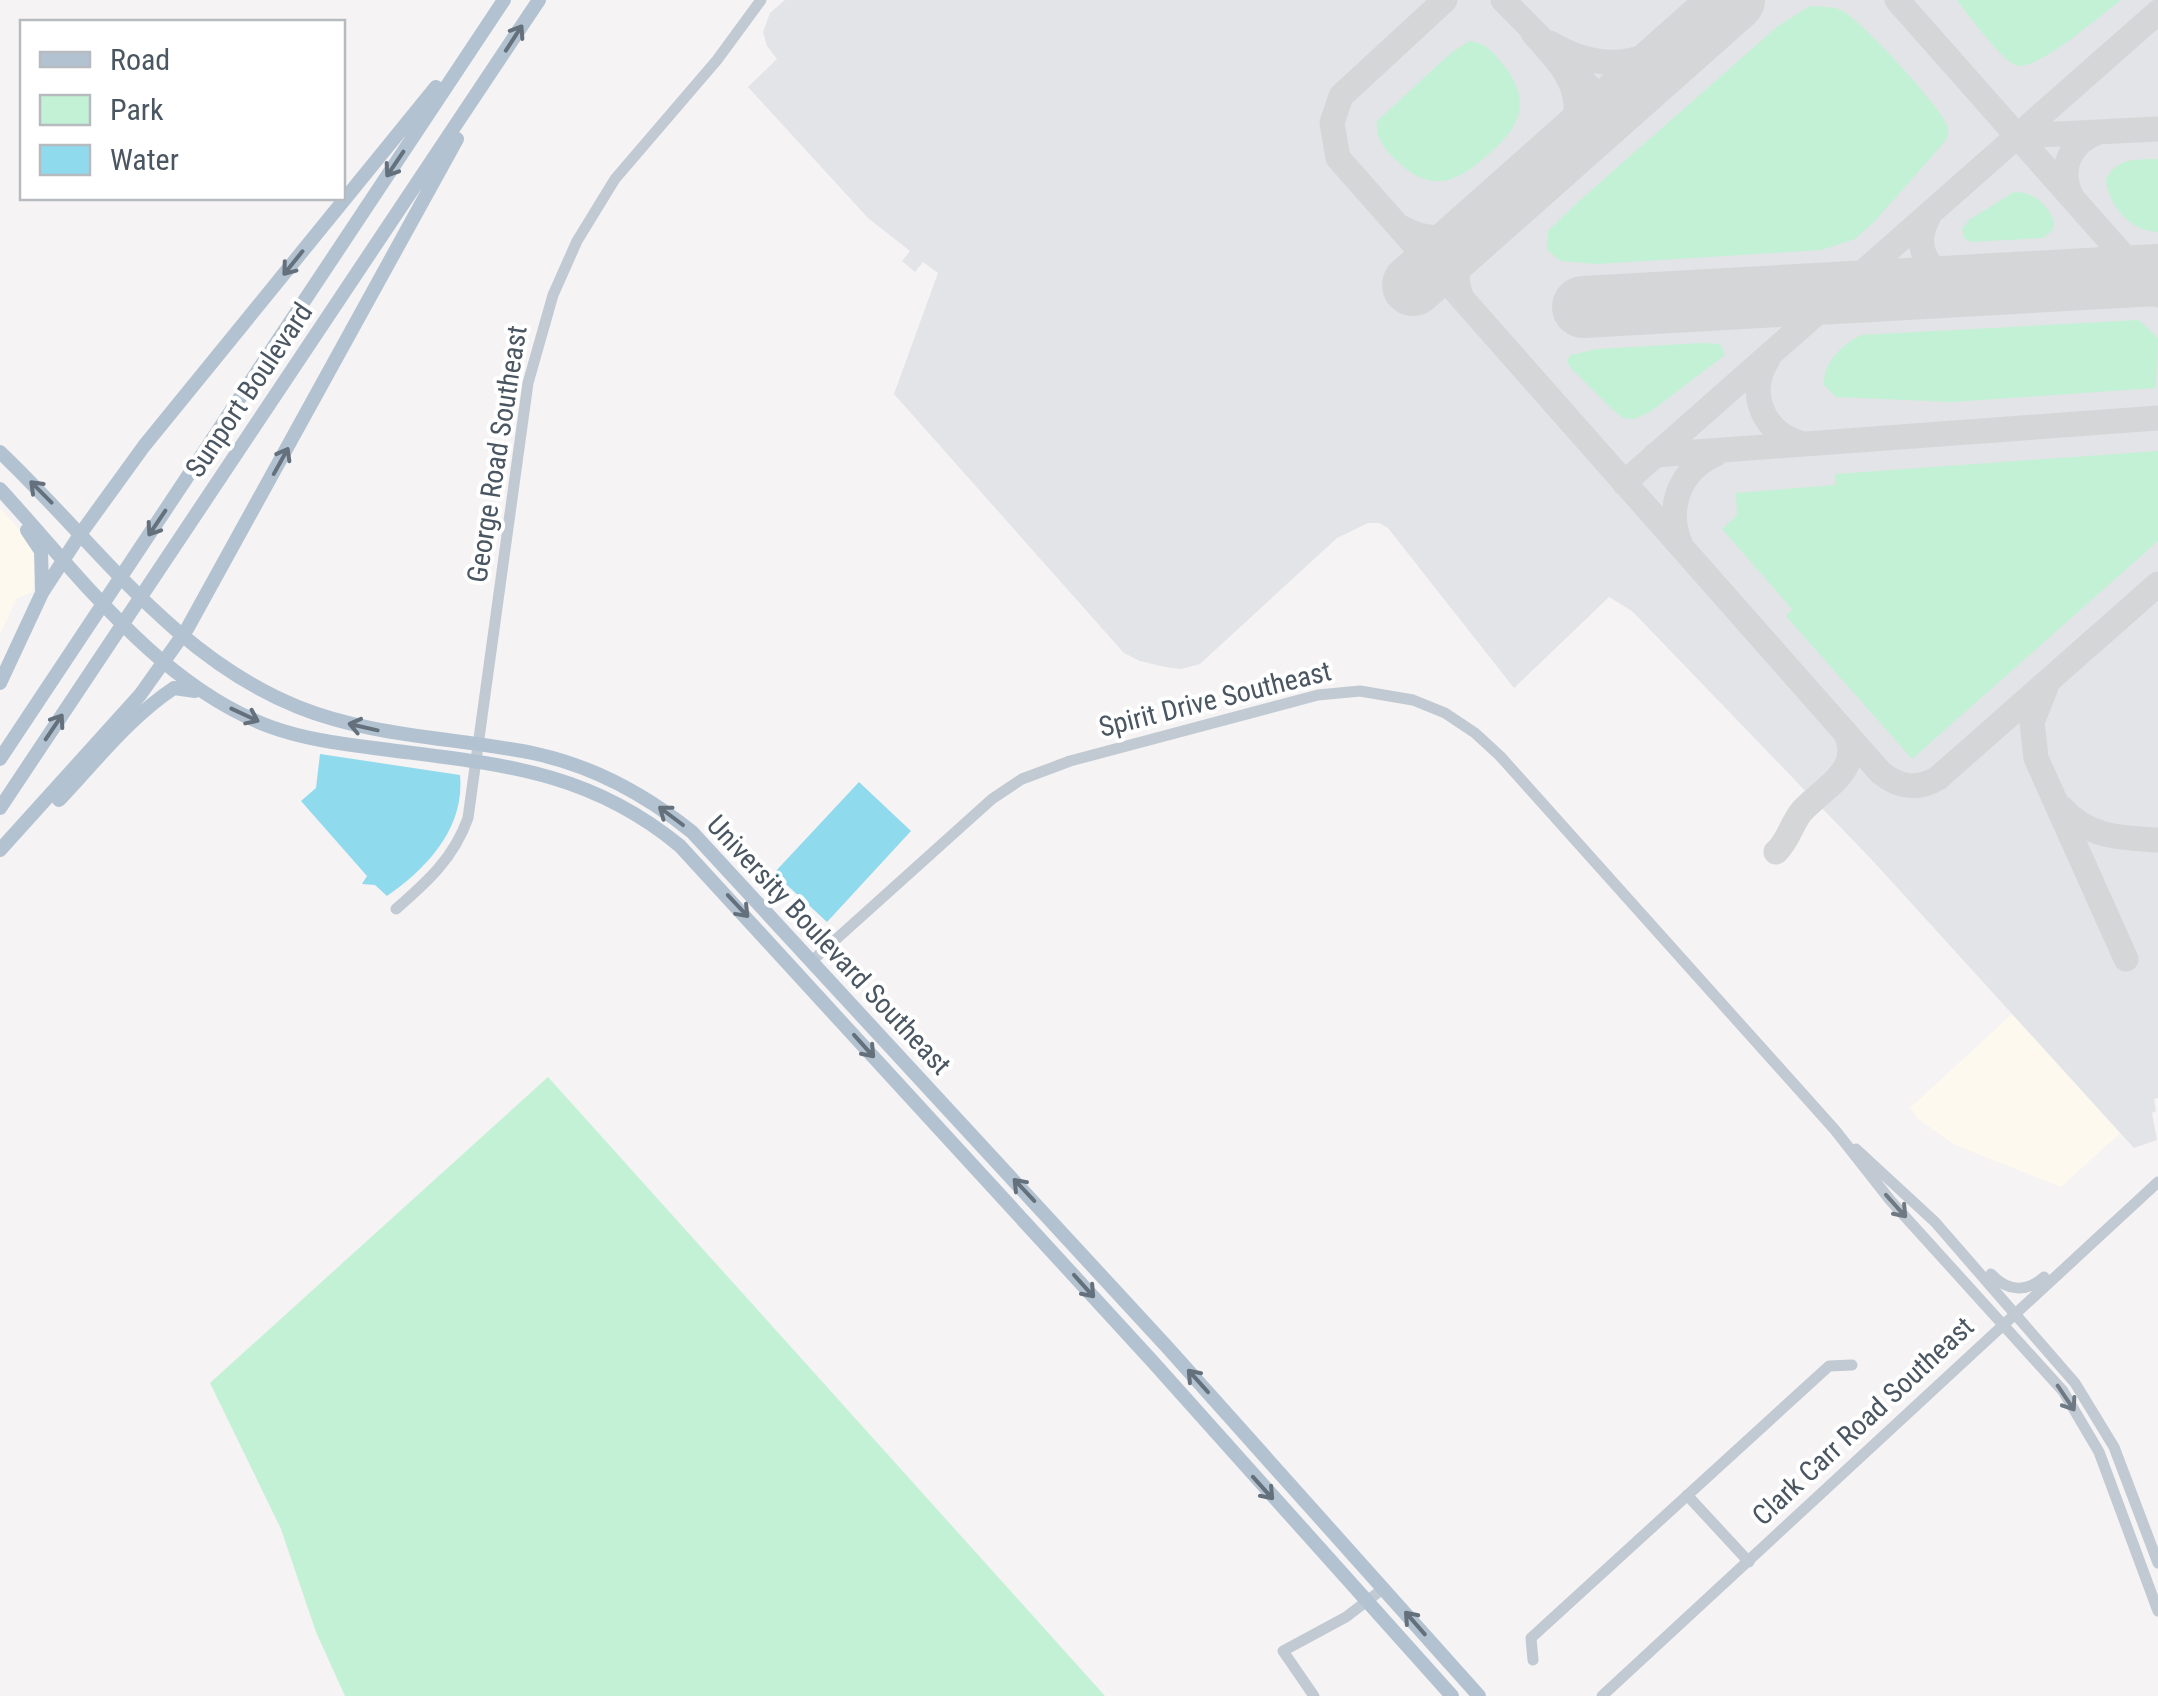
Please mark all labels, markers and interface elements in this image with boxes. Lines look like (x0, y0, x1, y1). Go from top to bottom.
legend (20, 20, 345, 200)
one-way arrow (504, 24, 525, 53)
text: Road (110, 42, 170, 77)
text: Park (110, 92, 164, 127)
text: Water (110, 142, 179, 177)
one-way arrow (385, 150, 406, 178)
one-way arrow (282, 250, 304, 276)
street label: Sunport Boulevard (179, 297, 319, 483)
street label: George Road Southeast (460, 323, 534, 585)
one-way arrow (271, 447, 291, 476)
one-way arrow (29, 480, 53, 504)
one-way arrow (147, 508, 168, 536)
street label: Spirit Drive Southeast (1095, 654, 1335, 744)
one-way arrow (229, 707, 259, 726)
one-way arrow (44, 713, 65, 741)
one-way arrow (348, 717, 380, 735)
one-way arrow (658, 806, 685, 827)
street label: University Boulevard Southeast (700, 809, 958, 1081)
one-way arrow (727, 893, 750, 918)
one-way arrow (853, 1033, 876, 1058)
one-way arrow (1012, 1178, 1036, 1202)
one-way arrow (1884, 1193, 1907, 1218)
one-way arrow (1072, 1273, 1095, 1298)
street label: Clark Carr Road Southeast (1746, 1310, 1980, 1532)
one-way arrow (1187, 1369, 1210, 1394)
one-way arrow (2056, 1384, 2077, 1412)
one-way arrow (1252, 1474, 1274, 1500)
one-way arrow (1403, 1611, 1426, 1636)

